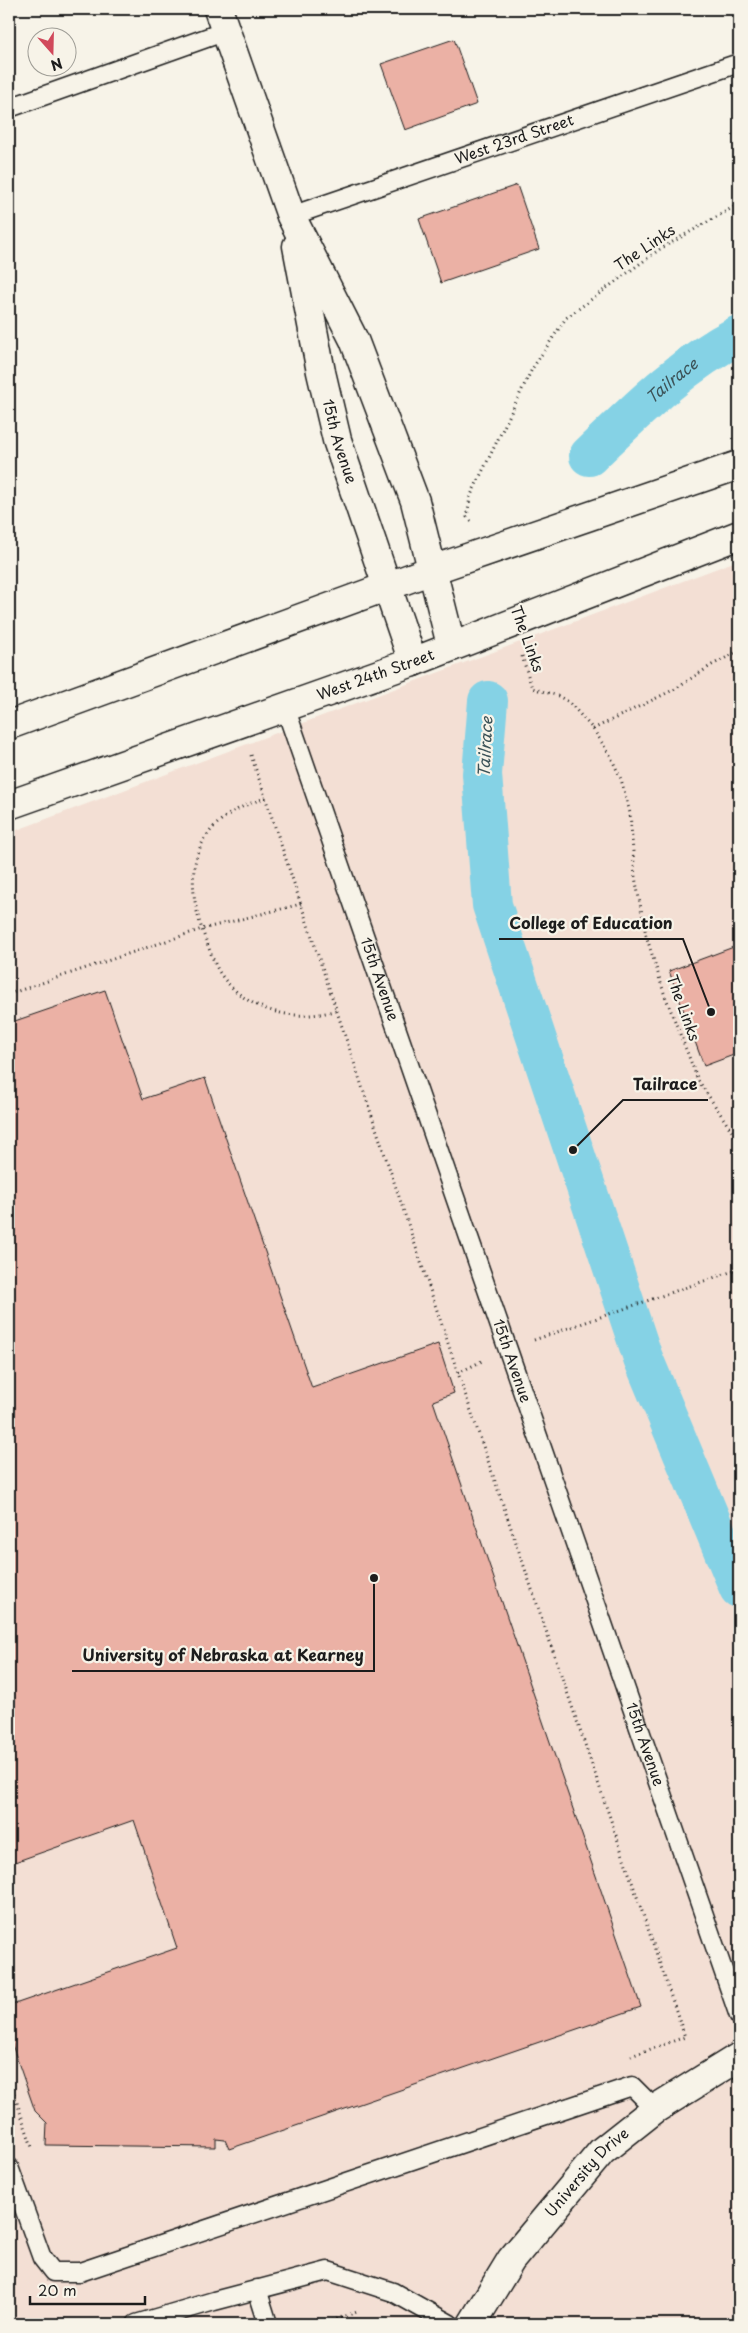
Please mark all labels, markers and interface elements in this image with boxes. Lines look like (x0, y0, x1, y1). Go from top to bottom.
north arrow (28, 28, 78, 78)
text: N (48, 53, 65, 76)
street label: West 23rd Street (451, 107, 577, 169)
street label: The Links (609, 218, 679, 276)
water label: Tailrace (640, 350, 703, 408)
street label: 15th Avenue (318, 396, 364, 486)
street label: The Links (506, 602, 551, 675)
street label: West 24th Street (313, 642, 437, 705)
water label: Tailrace (470, 714, 498, 778)
callout: College of Education (499, 908, 683, 939)
text: College of Education (509, 910, 673, 934)
street label: 15th Avenue (356, 934, 406, 1024)
street label: The Links (662, 971, 707, 1044)
callout: Tailrace (623, 1069, 708, 1100)
text: Tailrace (633, 1071, 698, 1095)
street label: 15th Avenue (488, 1315, 538, 1405)
callout: University of Nebraska at Kearney (72, 1640, 374, 1671)
text: University of Nebraska at Kearney (82, 1642, 364, 1666)
street label: 15th Avenue (621, 1699, 671, 1789)
street label: University Drive (539, 2121, 633, 2222)
scale bar (30, 2273, 145, 2305)
text: 20 m (38, 2278, 77, 2301)

